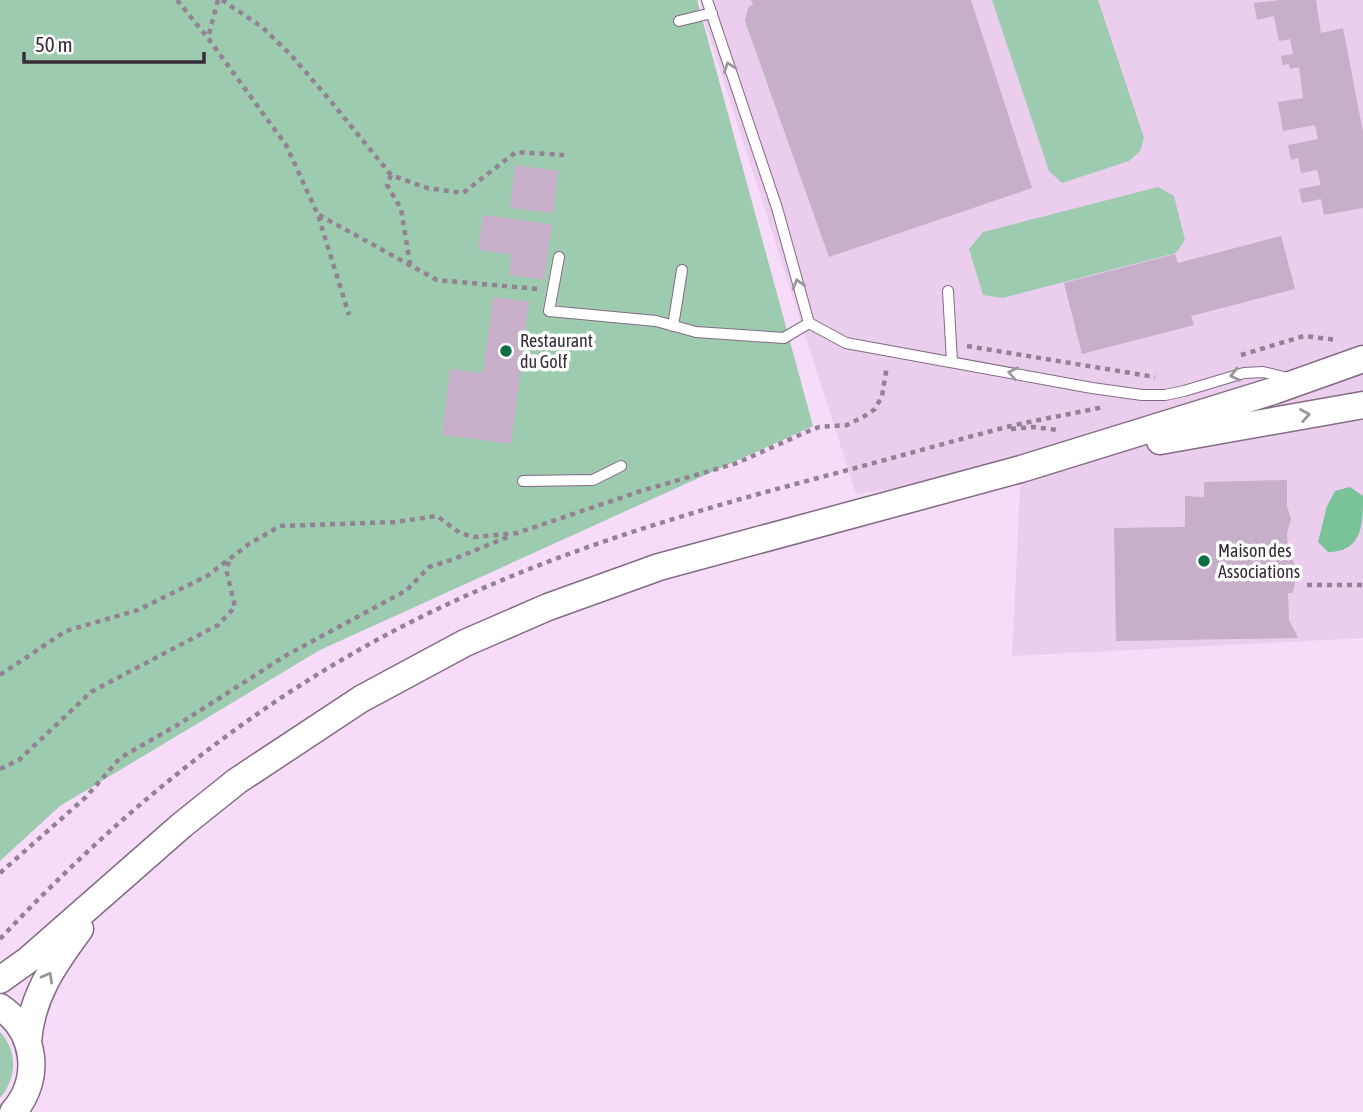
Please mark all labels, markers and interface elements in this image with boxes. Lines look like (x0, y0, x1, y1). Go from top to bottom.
scale bar (24, 21, 205, 65)
text: 50 m (35, 32, 73, 56)
one-way arrow (723, 61, 737, 73)
one-way arrow (792, 278, 806, 290)
place label: Restaurant du Golf (520, 330, 593, 372)
marker: Restaurant du Golf (498, 343, 514, 359)
one-way arrow (1007, 367, 1019, 382)
one-way arrow (1229, 367, 1241, 381)
one-way arrow (1299, 408, 1311, 423)
place label: Maison des Associations (1218, 540, 1300, 582)
marker: Maison des Associations (1196, 553, 1212, 569)
one-way arrow (40, 972, 53, 985)

